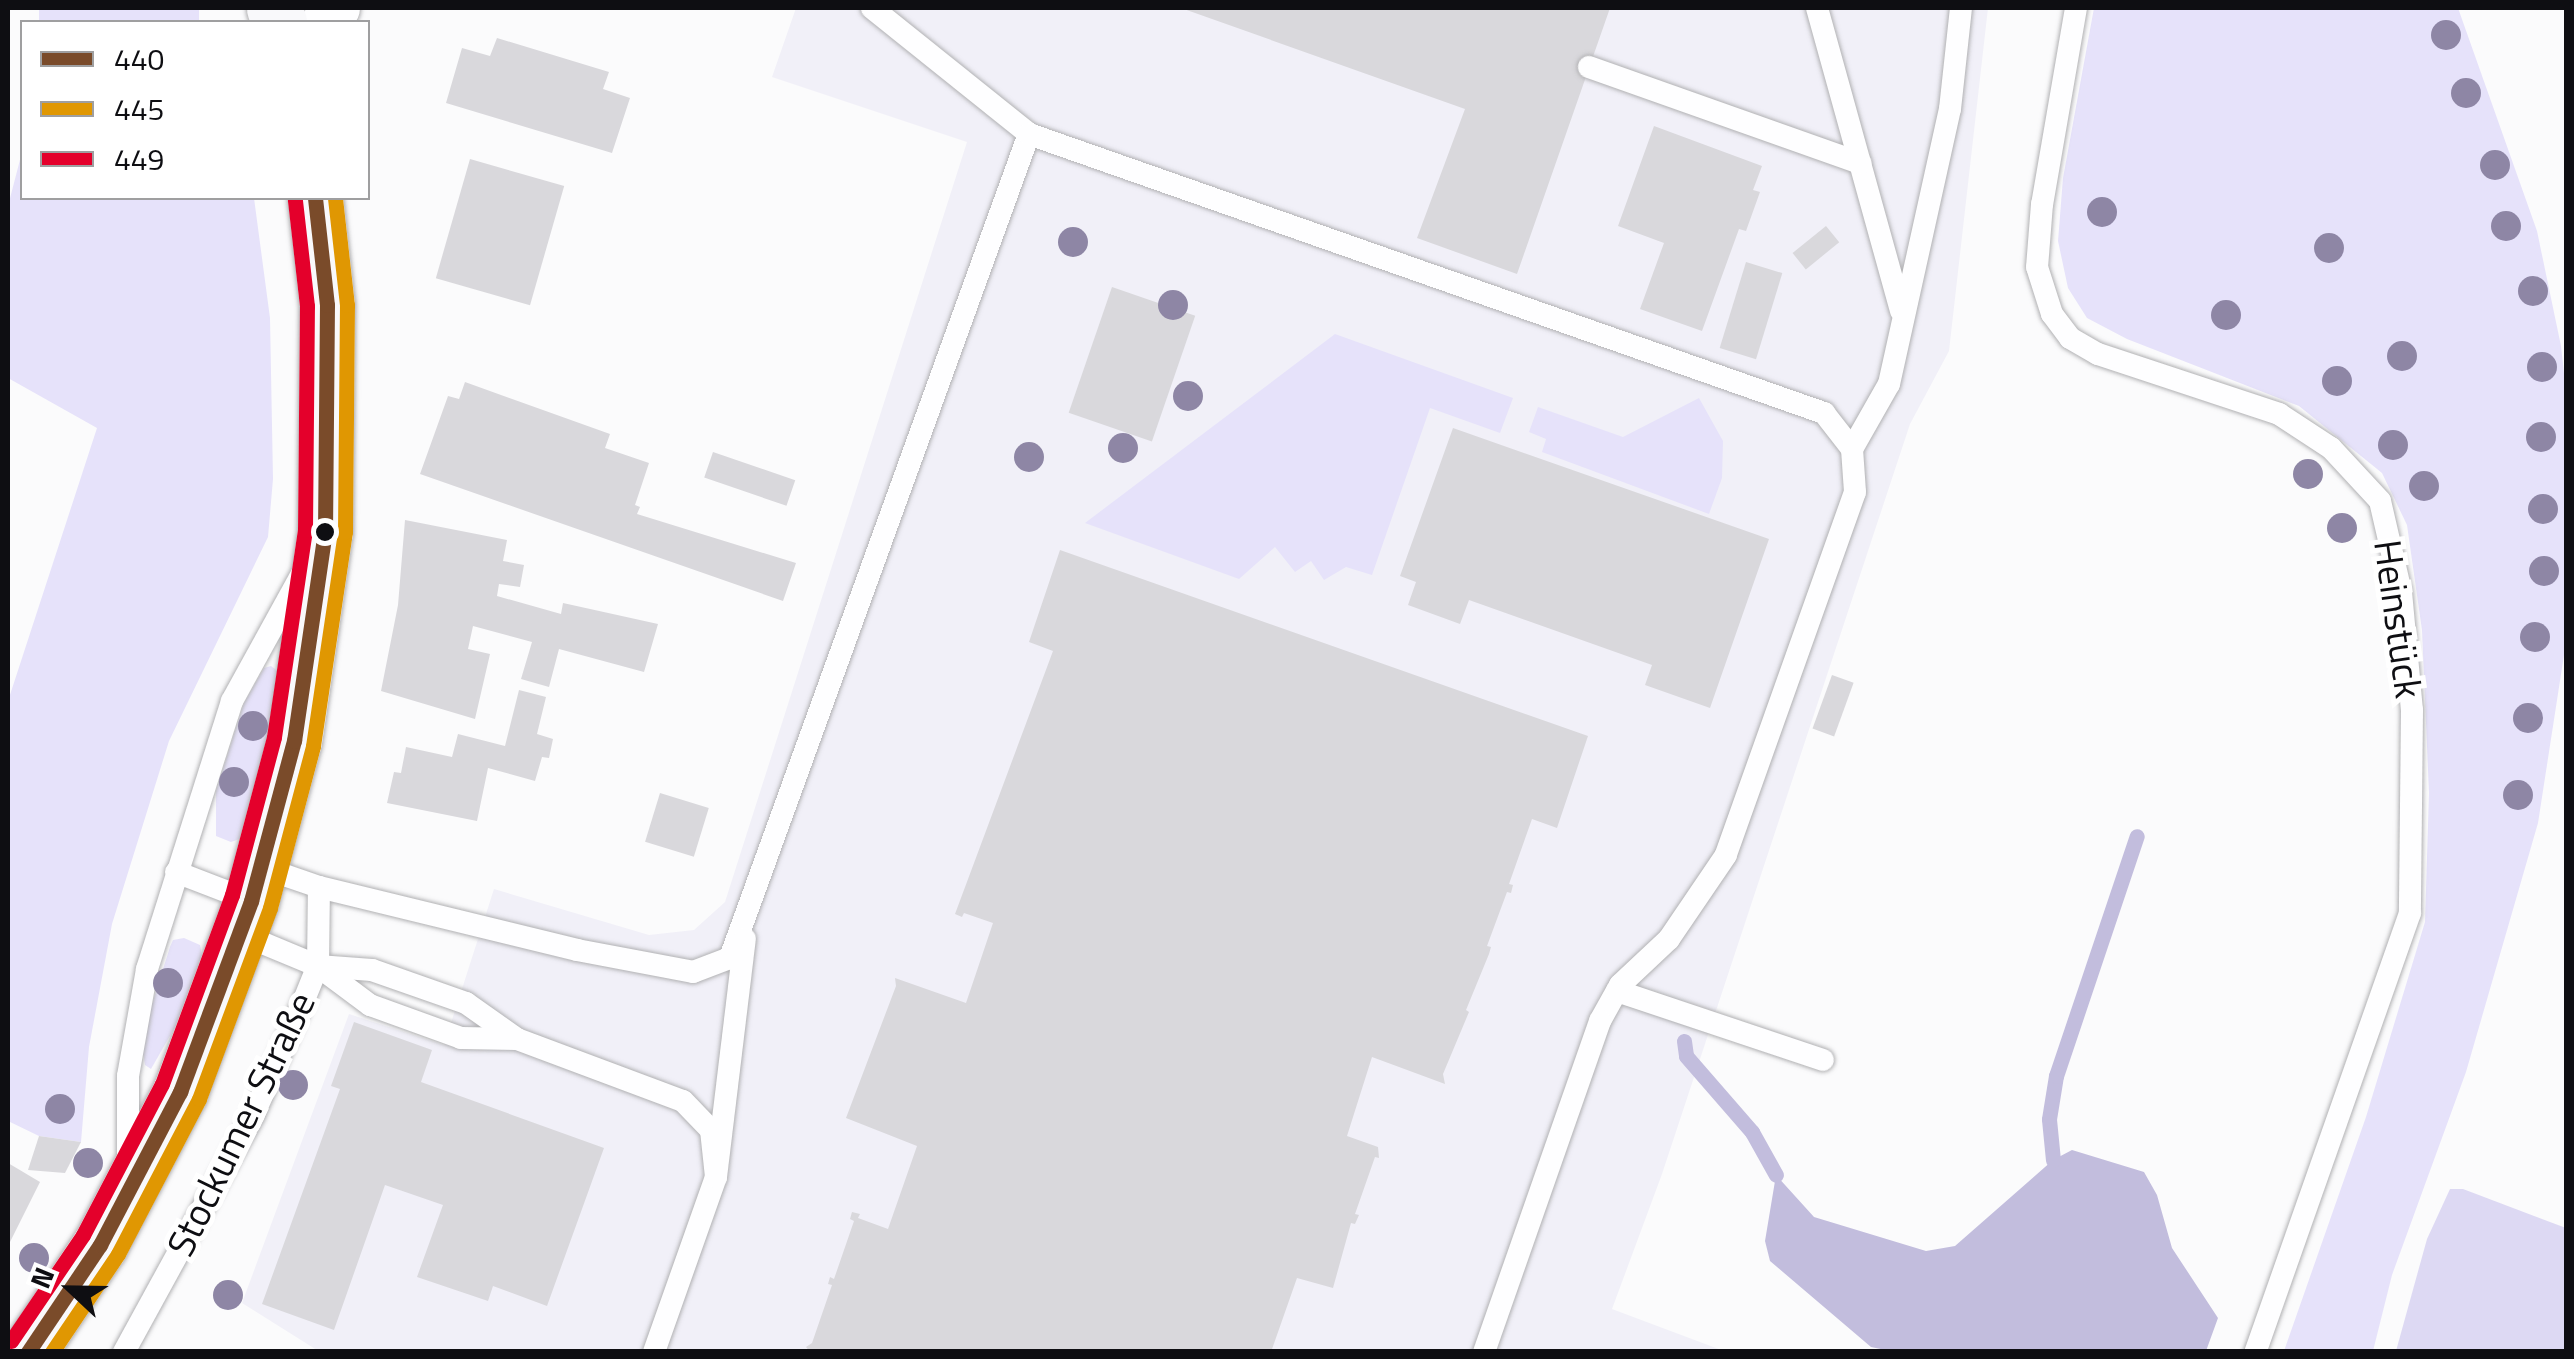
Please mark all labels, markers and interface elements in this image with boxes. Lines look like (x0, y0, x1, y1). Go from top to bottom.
legend (20, 20, 370, 200)
text: 440 (114, 36, 164, 82)
text: 445 (114, 86, 164, 132)
text: 449 (114, 136, 164, 182)
unlabelled marker (315, 522, 335, 542)
street label: Heinstück (2364, 537, 2432, 701)
street label: Stockumer Straße (157, 985, 325, 1263)
north arrow (20, 1239, 120, 1339)
text: N (18, 1261, 65, 1295)

